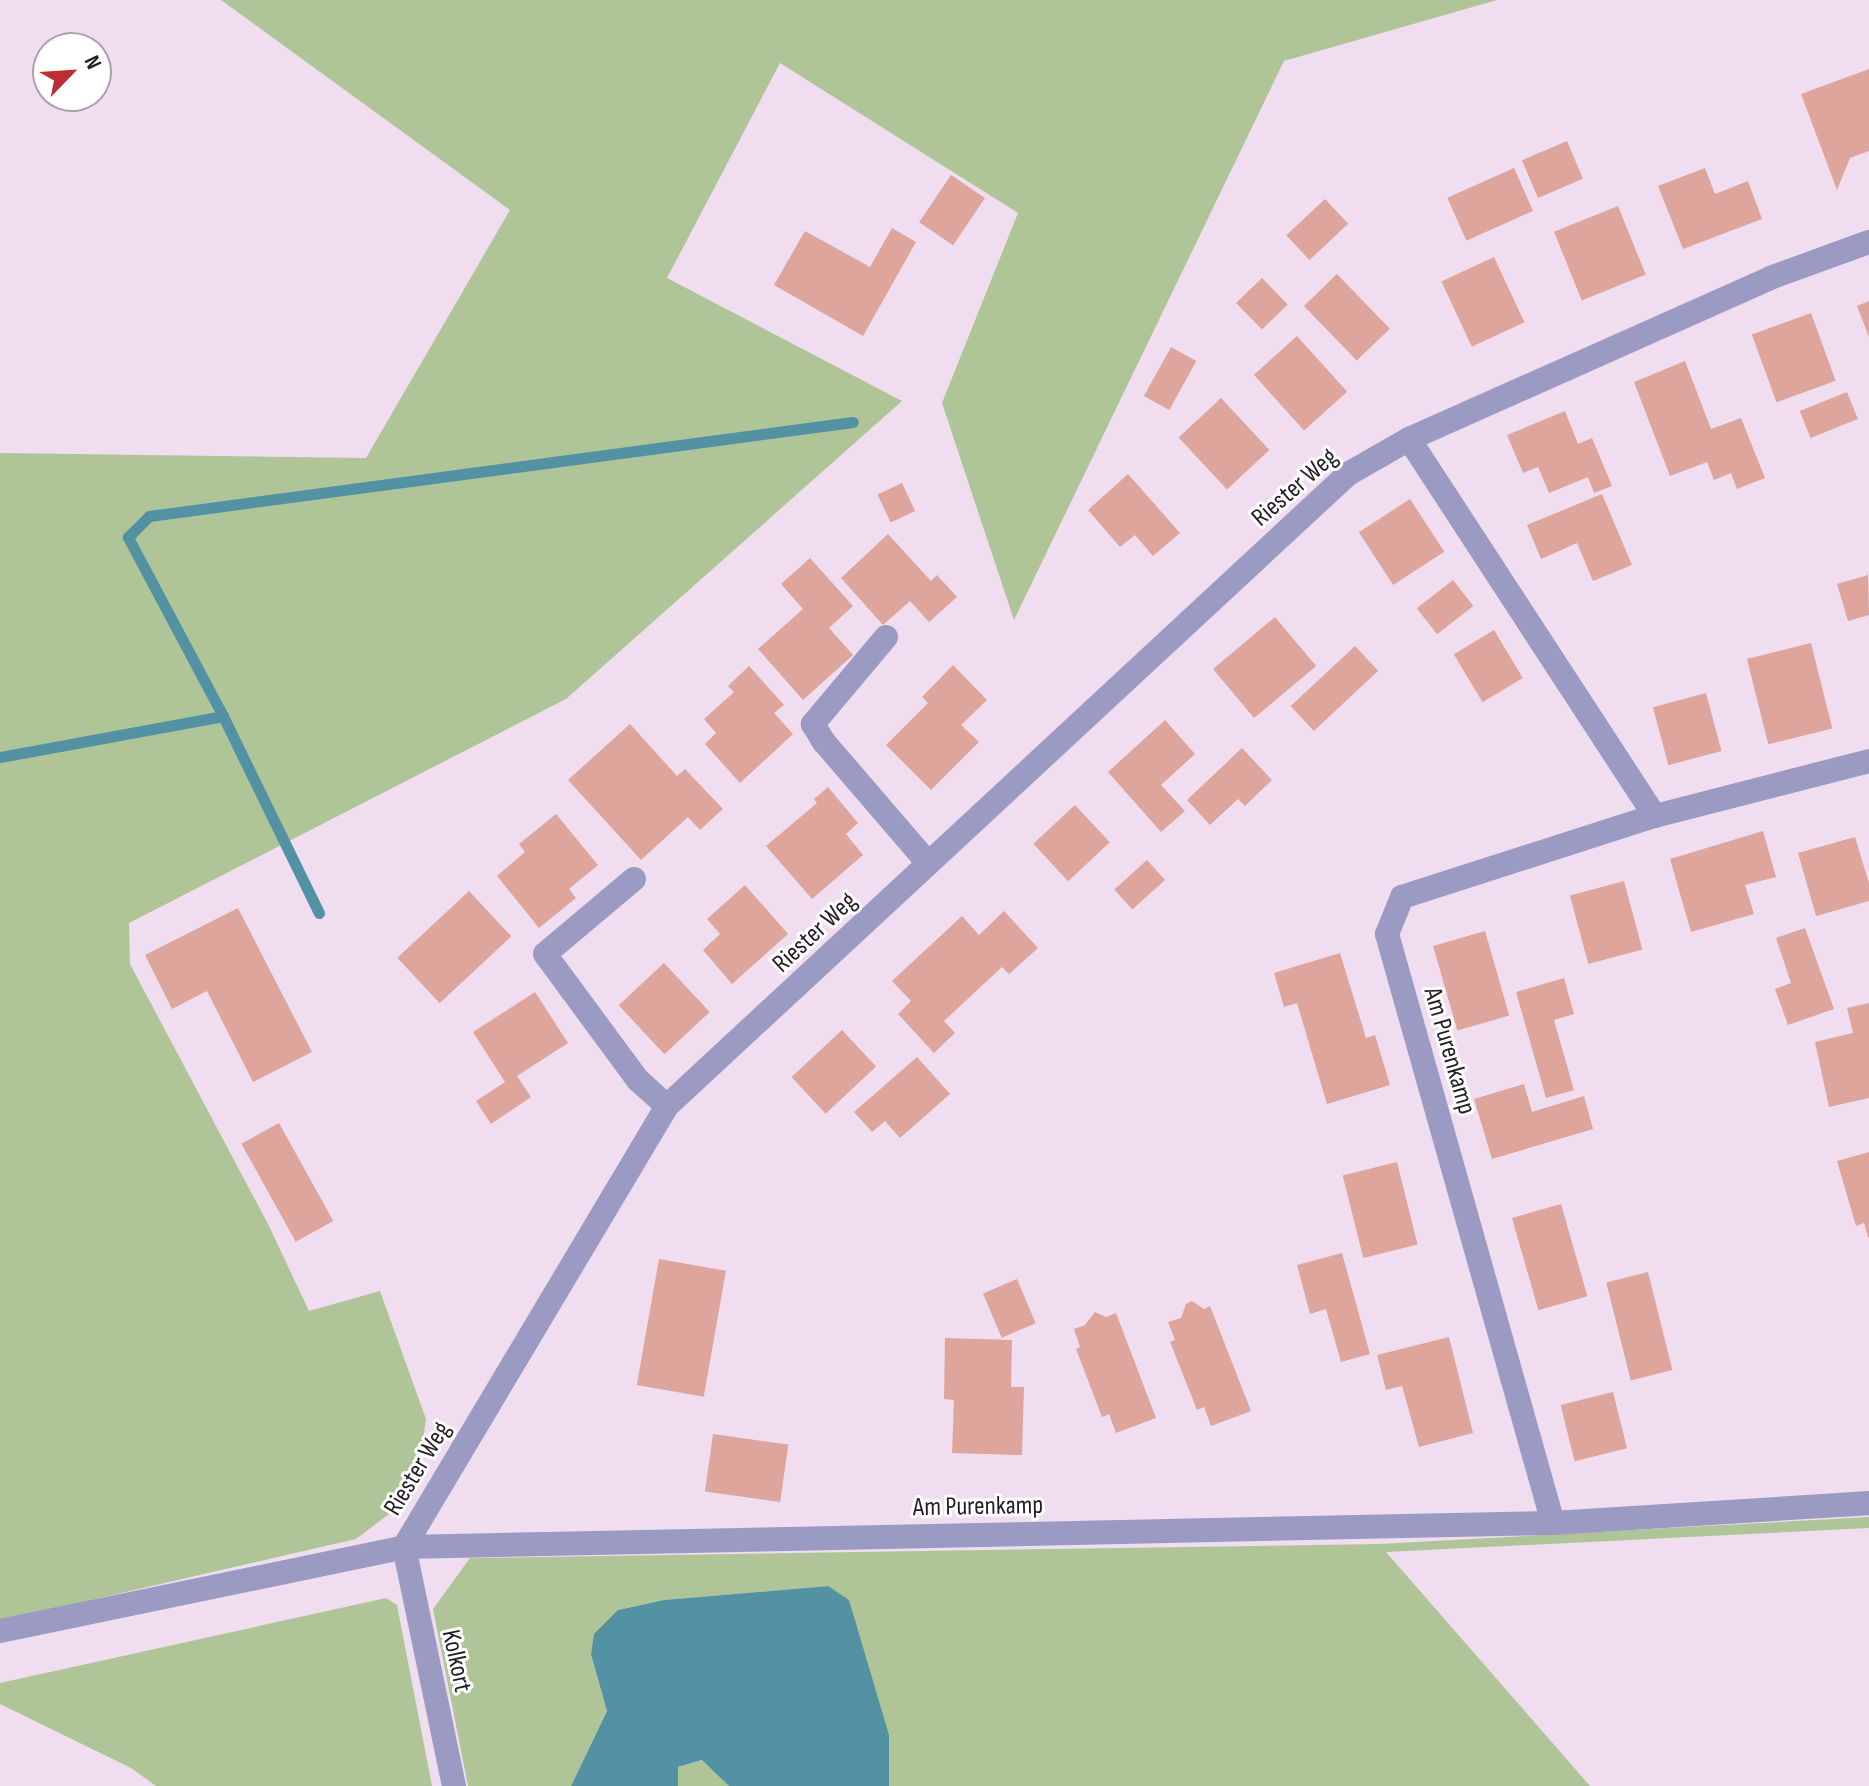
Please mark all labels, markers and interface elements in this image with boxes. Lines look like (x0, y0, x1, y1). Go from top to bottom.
north arrow (32, 32, 112, 112)
text: N (78, 51, 107, 74)
street label: Riester Weg (1246, 442, 1344, 534)
street label: Riester Weg (766, 886, 864, 980)
street label: Am Purenkamp (1416, 984, 1482, 1118)
street label: Riester Weg (378, 1417, 458, 1521)
street label: Am Purenkamp (913, 1490, 1043, 1524)
street label: Kolkort (434, 1627, 478, 1695)

